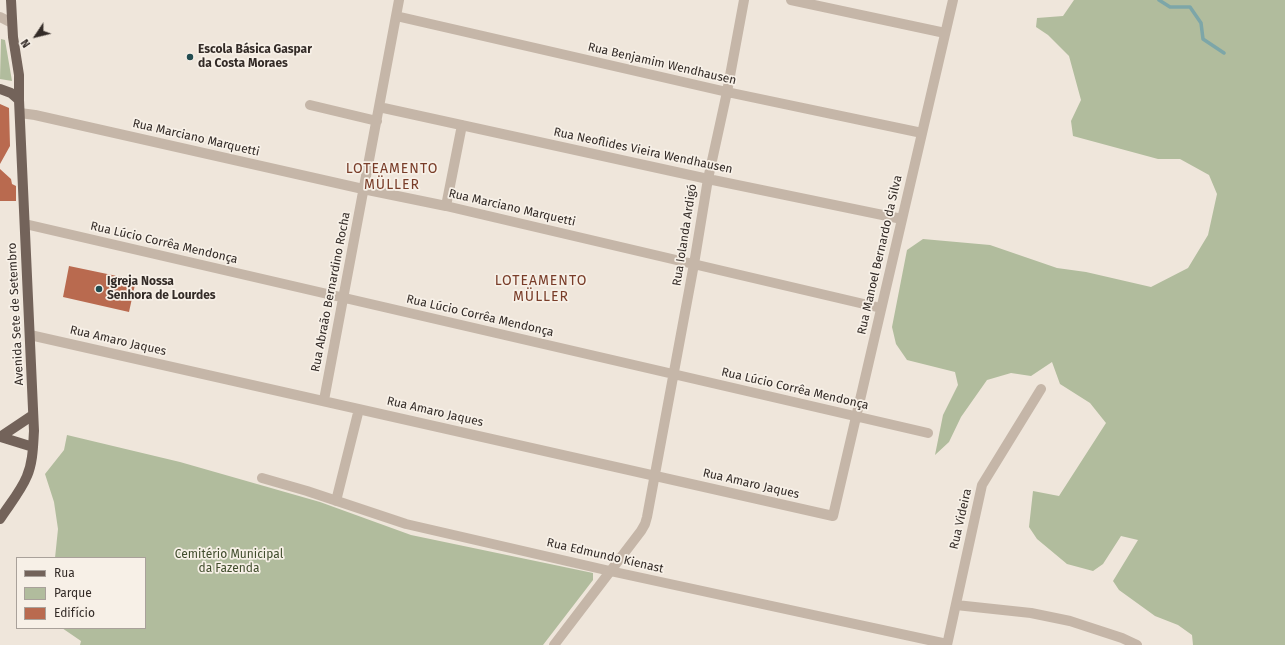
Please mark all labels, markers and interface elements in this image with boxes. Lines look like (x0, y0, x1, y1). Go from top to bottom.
north arrow (16, 16, 56, 56)
text: N (18, 36, 33, 50)
street label: Rua Benjamim Wendhausen (586, 40, 738, 88)
place label: Escola Básica Gaspar da Costa Moraes (198, 43, 312, 71)
marker: Escola Básica Gaspar da Costa Moraes (185, 52, 195, 62)
street label: Rua Marciano Marquetti (131, 116, 261, 160)
street label: Rua Neoflides Vieira Wendhausen (552, 125, 734, 177)
district label: LOTEAMENTO MÜLLER (346, 161, 438, 194)
street label: Rua Manoel Bernardo da Silva (855, 174, 905, 336)
street label: Rua Iolanda Ardigó (670, 183, 700, 287)
street label: Rua Marciano Marquetti (447, 186, 577, 230)
street label: Rua Abraão Bernardino Rocha (308, 211, 354, 373)
street label: Rua Lúcio Corrêa Mendonça (89, 219, 239, 267)
street label: Avenida Sete de Setembro (5, 242, 27, 386)
district label: LOTEAMENTO MÜLLER (495, 273, 587, 306)
place label: Igreja Nossa Senhora de Lourdes (107, 275, 216, 303)
marker: Igreja Nossa Senhora de Lourdes (94, 284, 104, 294)
street label: Rua Lúcio Corrêa Mendonça (405, 292, 555, 340)
street label: Rua Amaro Jaques (68, 323, 168, 359)
street label: Rua Lúcio Corrêa Mendonça (720, 365, 870, 413)
street label: Rua Amaro Jaques (385, 394, 485, 430)
street label: Rua Amaro Jaques (701, 466, 801, 502)
street label: Rua Videira (947, 487, 975, 551)
street label: Rua Edmundo Kienast (545, 536, 665, 576)
park label: Cemitério Municipal da Fazenda (175, 548, 283, 576)
legend (16, 557, 146, 629)
text: Rua (54, 566, 75, 580)
text: Parque (54, 586, 92, 600)
text: Edifício (54, 606, 95, 620)

